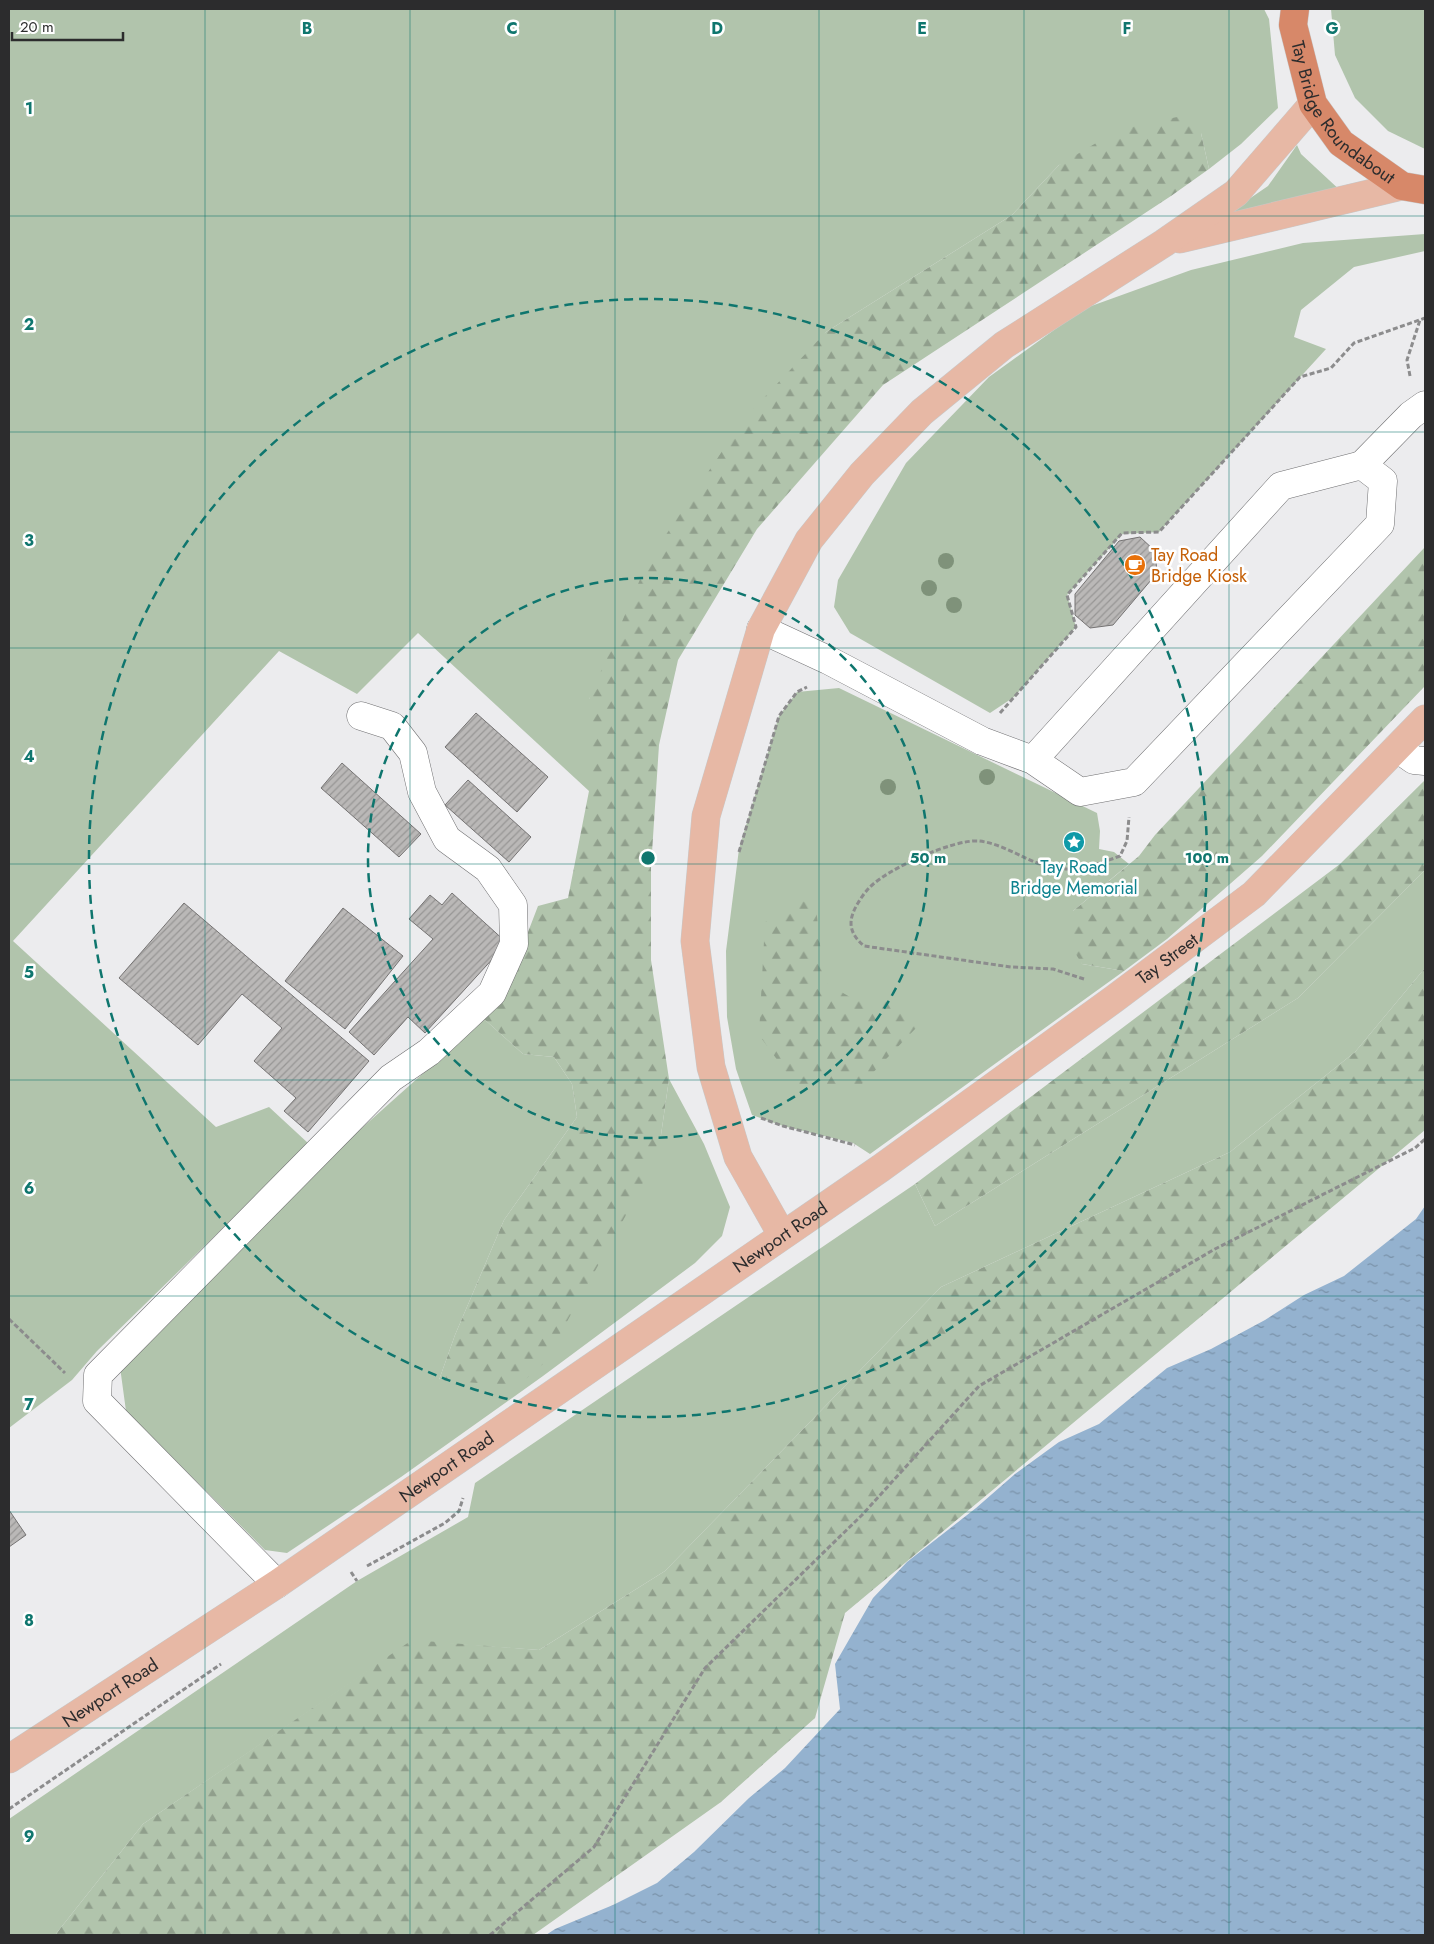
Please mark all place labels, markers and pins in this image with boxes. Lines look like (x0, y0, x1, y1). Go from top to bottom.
place label: Tay Road Bridge Kiosk (1151, 542, 1247, 589)
cafe icon: Tay Road Bridge Kiosk (1123, 553, 1147, 577)
place icon: Tay Road Bridge Memorial (1062, 830, 1086, 854)
centre of rings (639, 849, 657, 867)
place label: Tay Road Bridge Memorial (1010, 854, 1138, 901)

